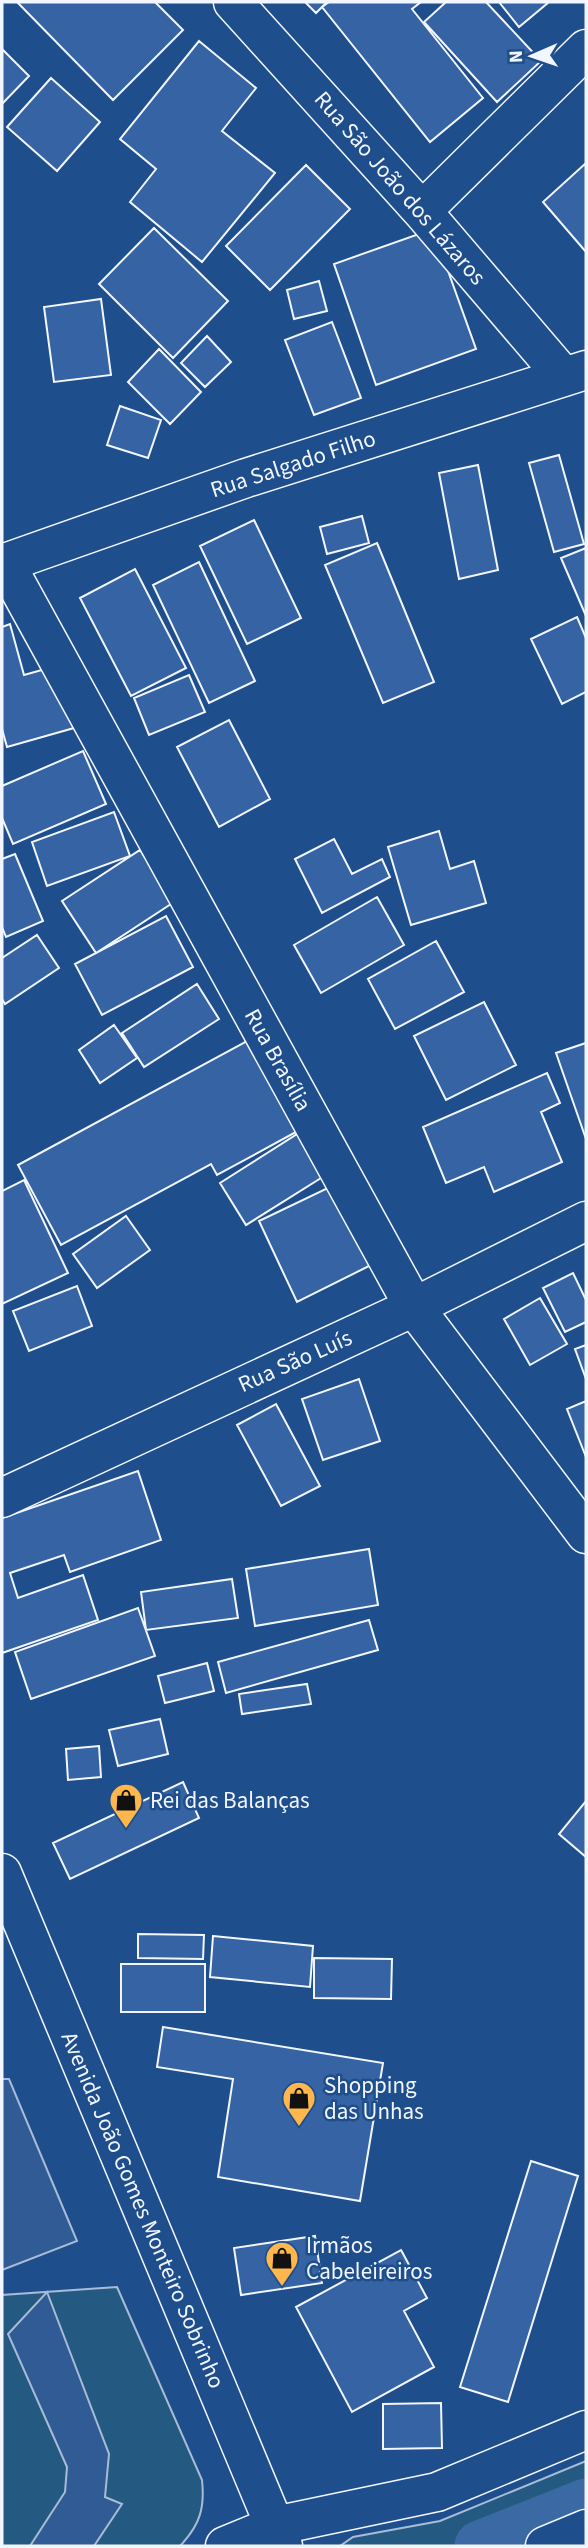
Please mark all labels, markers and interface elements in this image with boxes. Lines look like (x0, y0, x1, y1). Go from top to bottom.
north arrow (497, 21, 567, 91)
text: N (503, 50, 530, 63)
street label: Rua São João dos Lázaros (306, 84, 494, 292)
street label: Rua Salgado Filho (206, 422, 380, 506)
street label: Rua Brasília (236, 1003, 320, 1117)
street label: Rua São Luís (233, 1321, 357, 1401)
shop icon: Rei das Balanças (107, 1781, 145, 1830)
place label: Rei das Balanças (150, 1784, 310, 1817)
street label: Avenida João Gomes Monteiro Sobrinho (53, 2027, 233, 2393)
place label: Shopping das Unhas (324, 2069, 424, 2128)
shop icon: Shopping das Unhas (280, 2079, 318, 2128)
place label: Irmãos Cabeleireiros (306, 2229, 432, 2288)
shop icon: Irmãos Cabeleireiros (263, 2239, 301, 2288)

